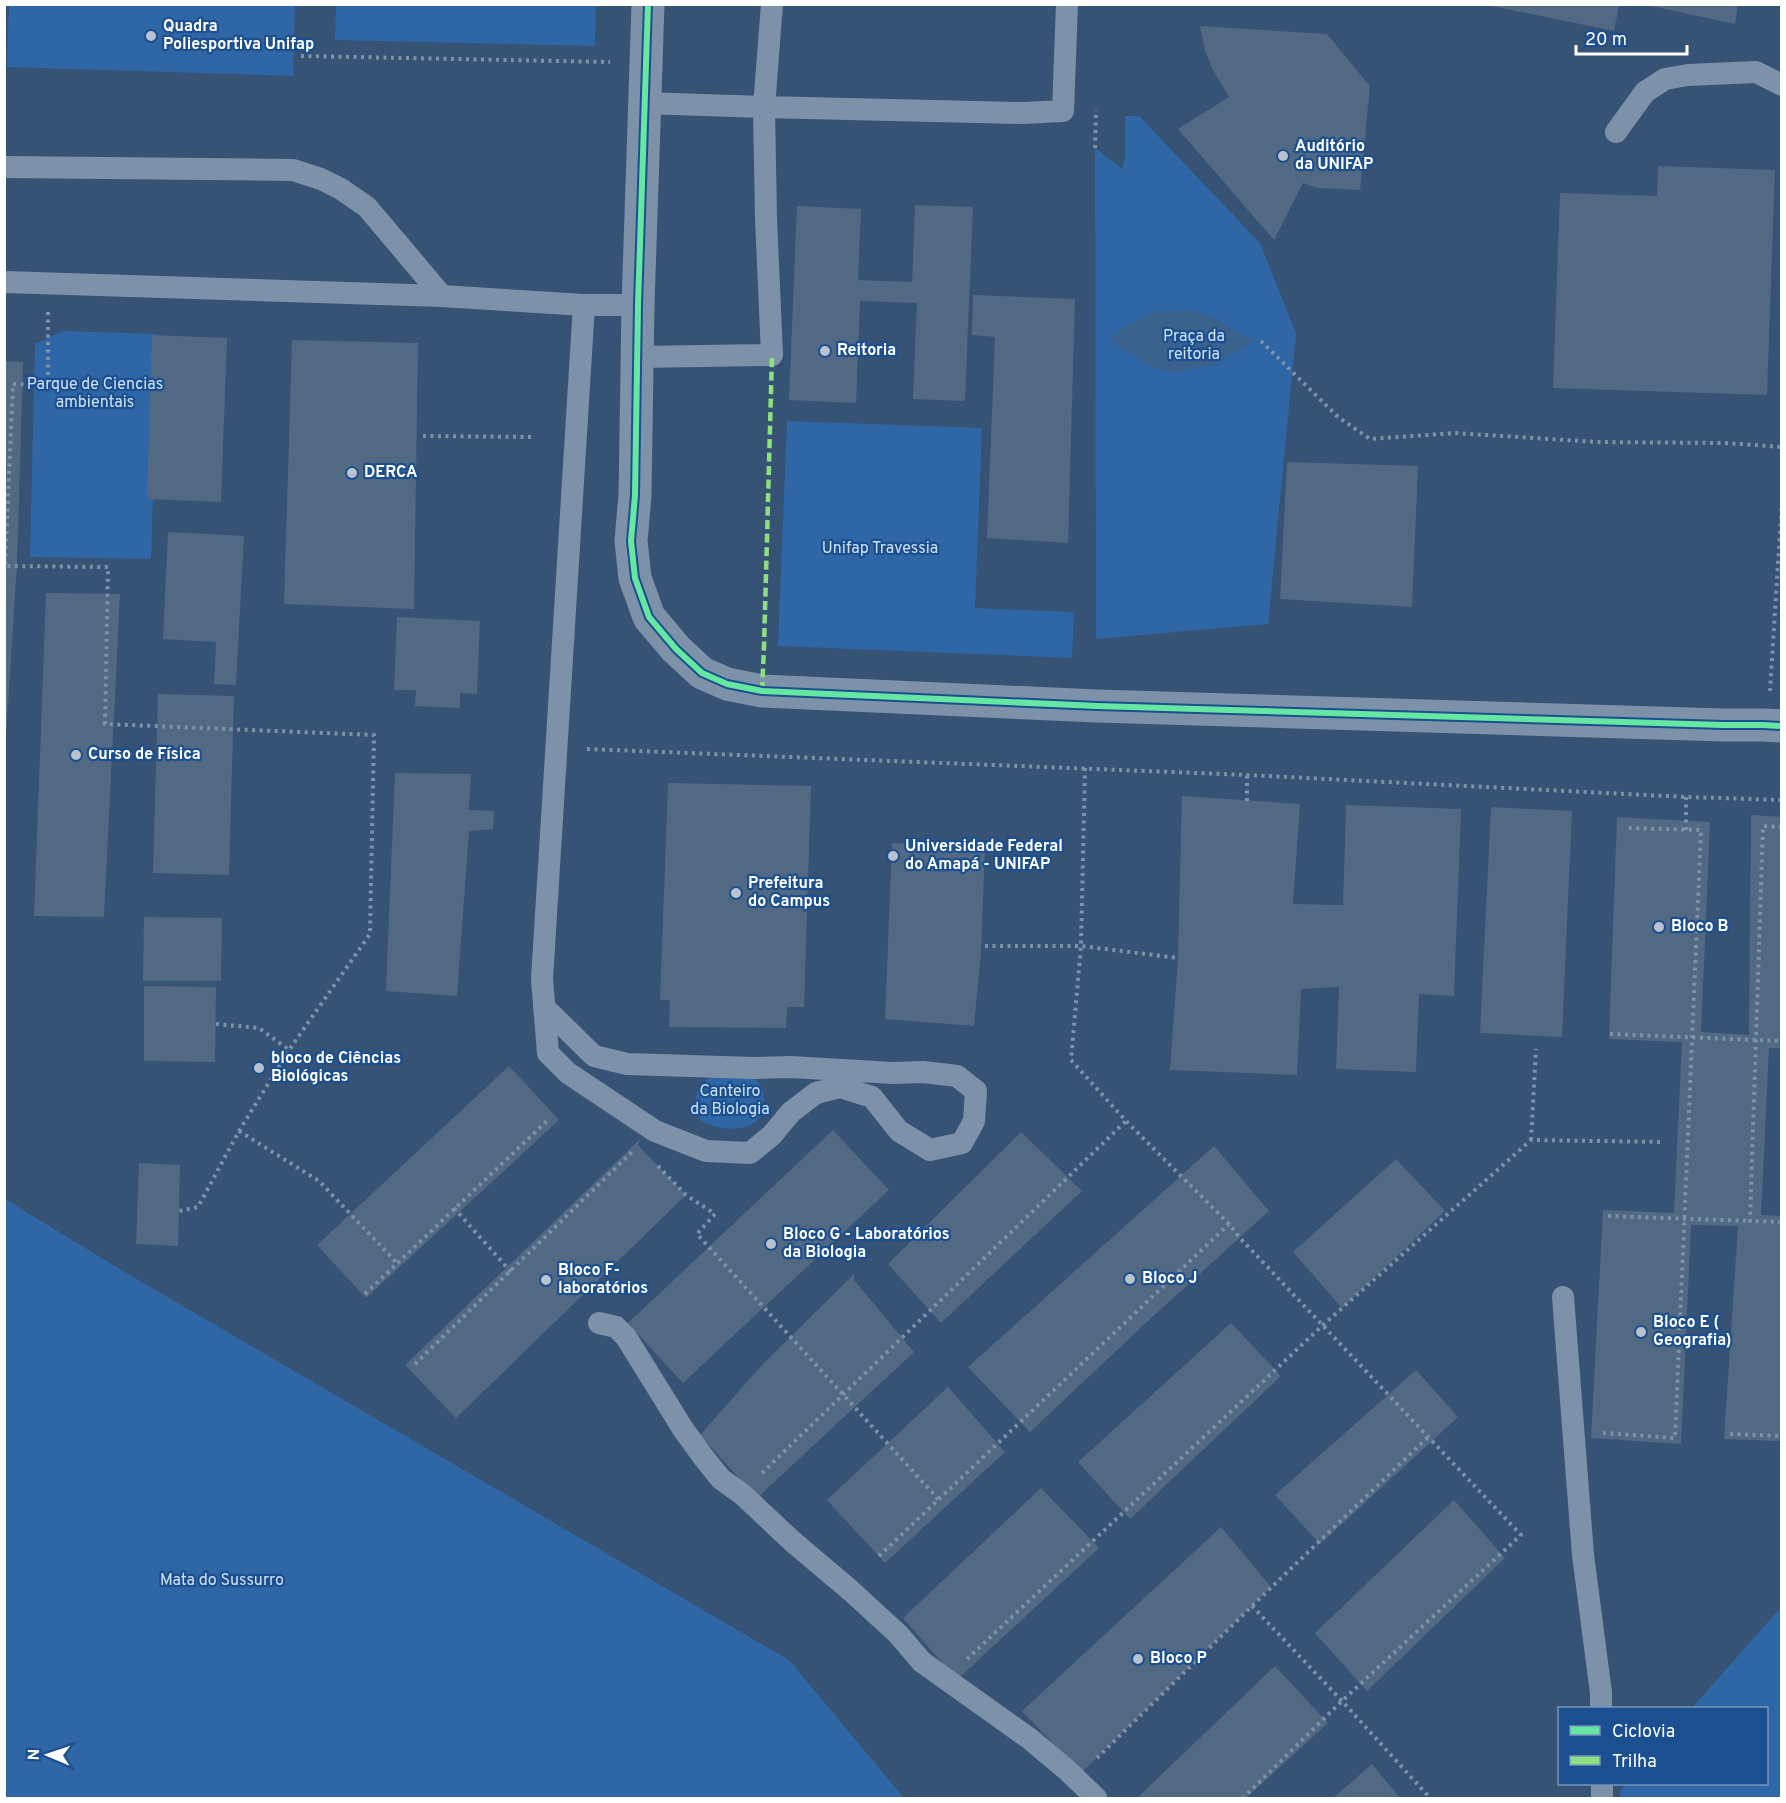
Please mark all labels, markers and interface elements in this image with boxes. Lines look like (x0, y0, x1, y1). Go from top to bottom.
place label: Quadra Poliesportiva Unifap (163, 17, 314, 55)
scale bar (1576, 18, 1687, 56)
marker: Quadra Poliesportiva Unifap (144, 29, 158, 43)
text: 20 m (1585, 29, 1627, 52)
place label: Auditório da UNIFAP (1295, 137, 1373, 175)
marker: Auditório da UNIFAP (1276, 149, 1290, 163)
park label: Praça da reitoria (1163, 327, 1225, 365)
place label: Reitoria (837, 341, 896, 361)
marker: Reitoria (818, 344, 832, 358)
park label: Parque de Ciencias ambientais (27, 375, 163, 413)
place label: DERCA (364, 463, 417, 483)
marker: DERCA (345, 466, 359, 480)
park label: Unifap Travessia (822, 539, 938, 559)
place label: Curso de Física (88, 745, 201, 765)
marker: Curso de Física (69, 748, 83, 762)
place label: Universidade Federal do Amapá - UNIFAP (905, 837, 1063, 875)
marker: Universidade Federal do Amapá - UNIFAP (886, 849, 900, 863)
place label: Prefeitura do Campus (748, 874, 830, 912)
marker: Prefeitura do Campus (729, 886, 743, 900)
place label: Bloco B (1671, 917, 1729, 937)
marker: Bloco B (1652, 920, 1666, 934)
place label: bloco de Ciências Biológicas (271, 1049, 401, 1087)
marker: bloco de Ciências Biológicas (252, 1061, 266, 1075)
park label: Canteiro da Biologia (690, 1082, 770, 1120)
place label: Bloco G - Laboratórios da Biologia (783, 1225, 950, 1263)
marker: Bloco G - Laboratórios da Biologia (764, 1237, 778, 1251)
place label: Bloco F- laboratórios (558, 1261, 648, 1299)
place label: Bloco J (1142, 1269, 1197, 1289)
marker: Bloco J (1123, 1272, 1137, 1286)
marker: Bloco F- laboratórios (539, 1273, 553, 1287)
place label: Bloco E ( Geografia) (1653, 1313, 1732, 1351)
marker: Bloco E ( Geografia) (1634, 1325, 1648, 1339)
park label: Mata do Sussurro (160, 1571, 284, 1591)
place label: Bloco P (1150, 1649, 1207, 1669)
marker: Bloco P (1131, 1652, 1145, 1666)
legend (1558, 1707, 1768, 1785)
text: Ciclovia (1612, 1721, 1675, 1744)
north arrow (18, 1725, 78, 1785)
text: N (25, 1748, 45, 1761)
text: Trilha (1612, 1751, 1657, 1774)

